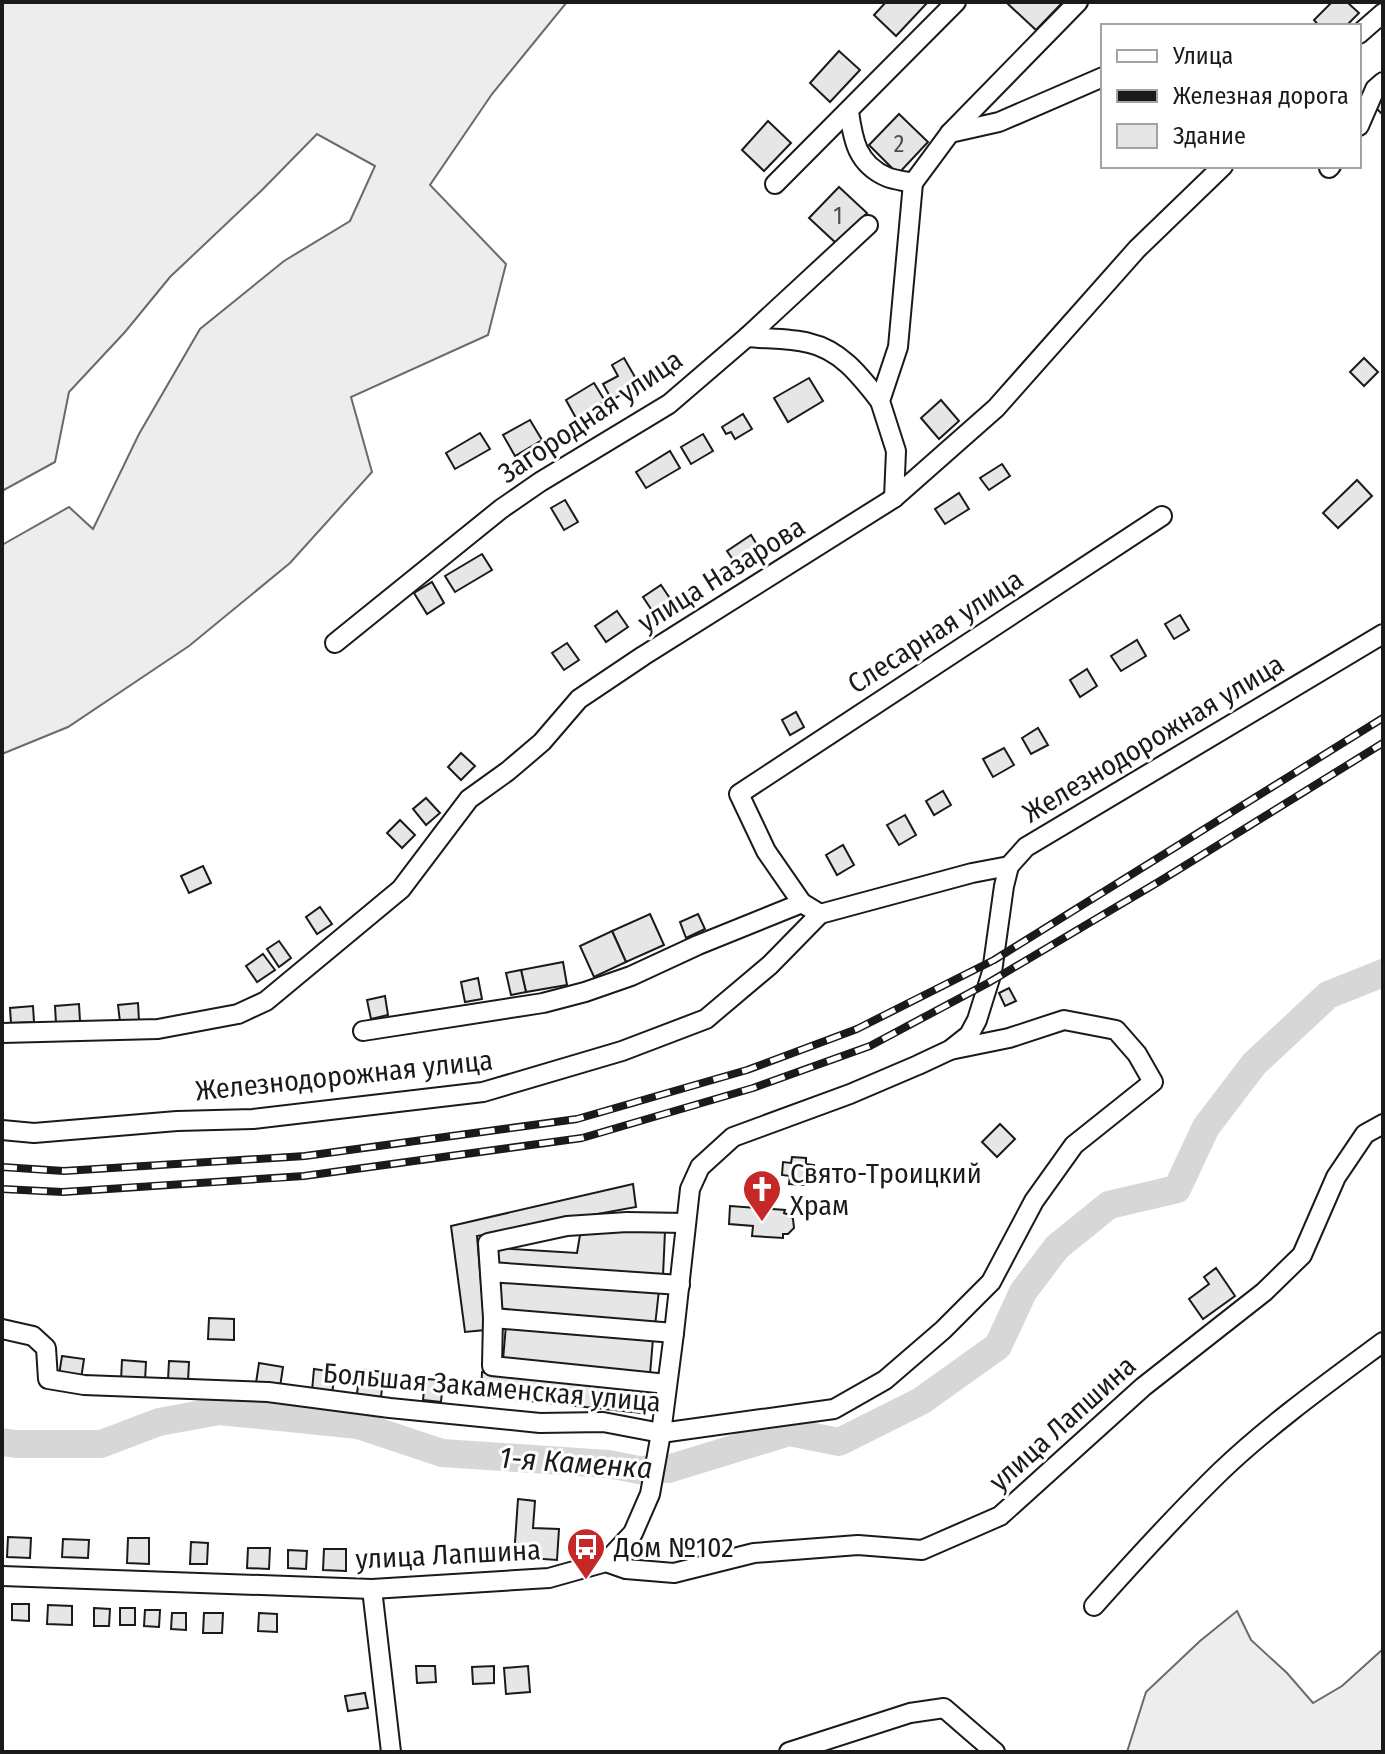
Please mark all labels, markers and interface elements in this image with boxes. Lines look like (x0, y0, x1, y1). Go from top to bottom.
legend (1101, 24, 1361, 168)
text: Улица (1172, 42, 1233, 70)
text: Железная дорога (1173, 82, 1349, 110)
text: Здание (1173, 122, 1246, 150)
house number: 2 (894, 130, 904, 158)
house number: 1 (833, 202, 843, 230)
street label: Загородная улица (492, 343, 688, 490)
street label: улица Назарова (632, 510, 811, 639)
street label: Слесарная улица (842, 563, 1029, 700)
street label: Железнодорожная улица (1017, 647, 1290, 829)
street label: Железнодорожная улица (194, 1043, 494, 1108)
place label: Свято-Троицкий Храм (790, 1157, 982, 1222)
church icon: Свято-Троицкий Храм (741, 1168, 783, 1223)
street label: улица Лапшина (982, 1349, 1142, 1498)
street label: Большая Закаменская улица (322, 1356, 662, 1419)
water label: 1-я Каменка (498, 1440, 654, 1486)
bus stop icon: Дом №102 (565, 1526, 607, 1581)
place label: Дом №102 (613, 1531, 734, 1564)
street label: улица Лапшина (355, 1533, 541, 1576)

